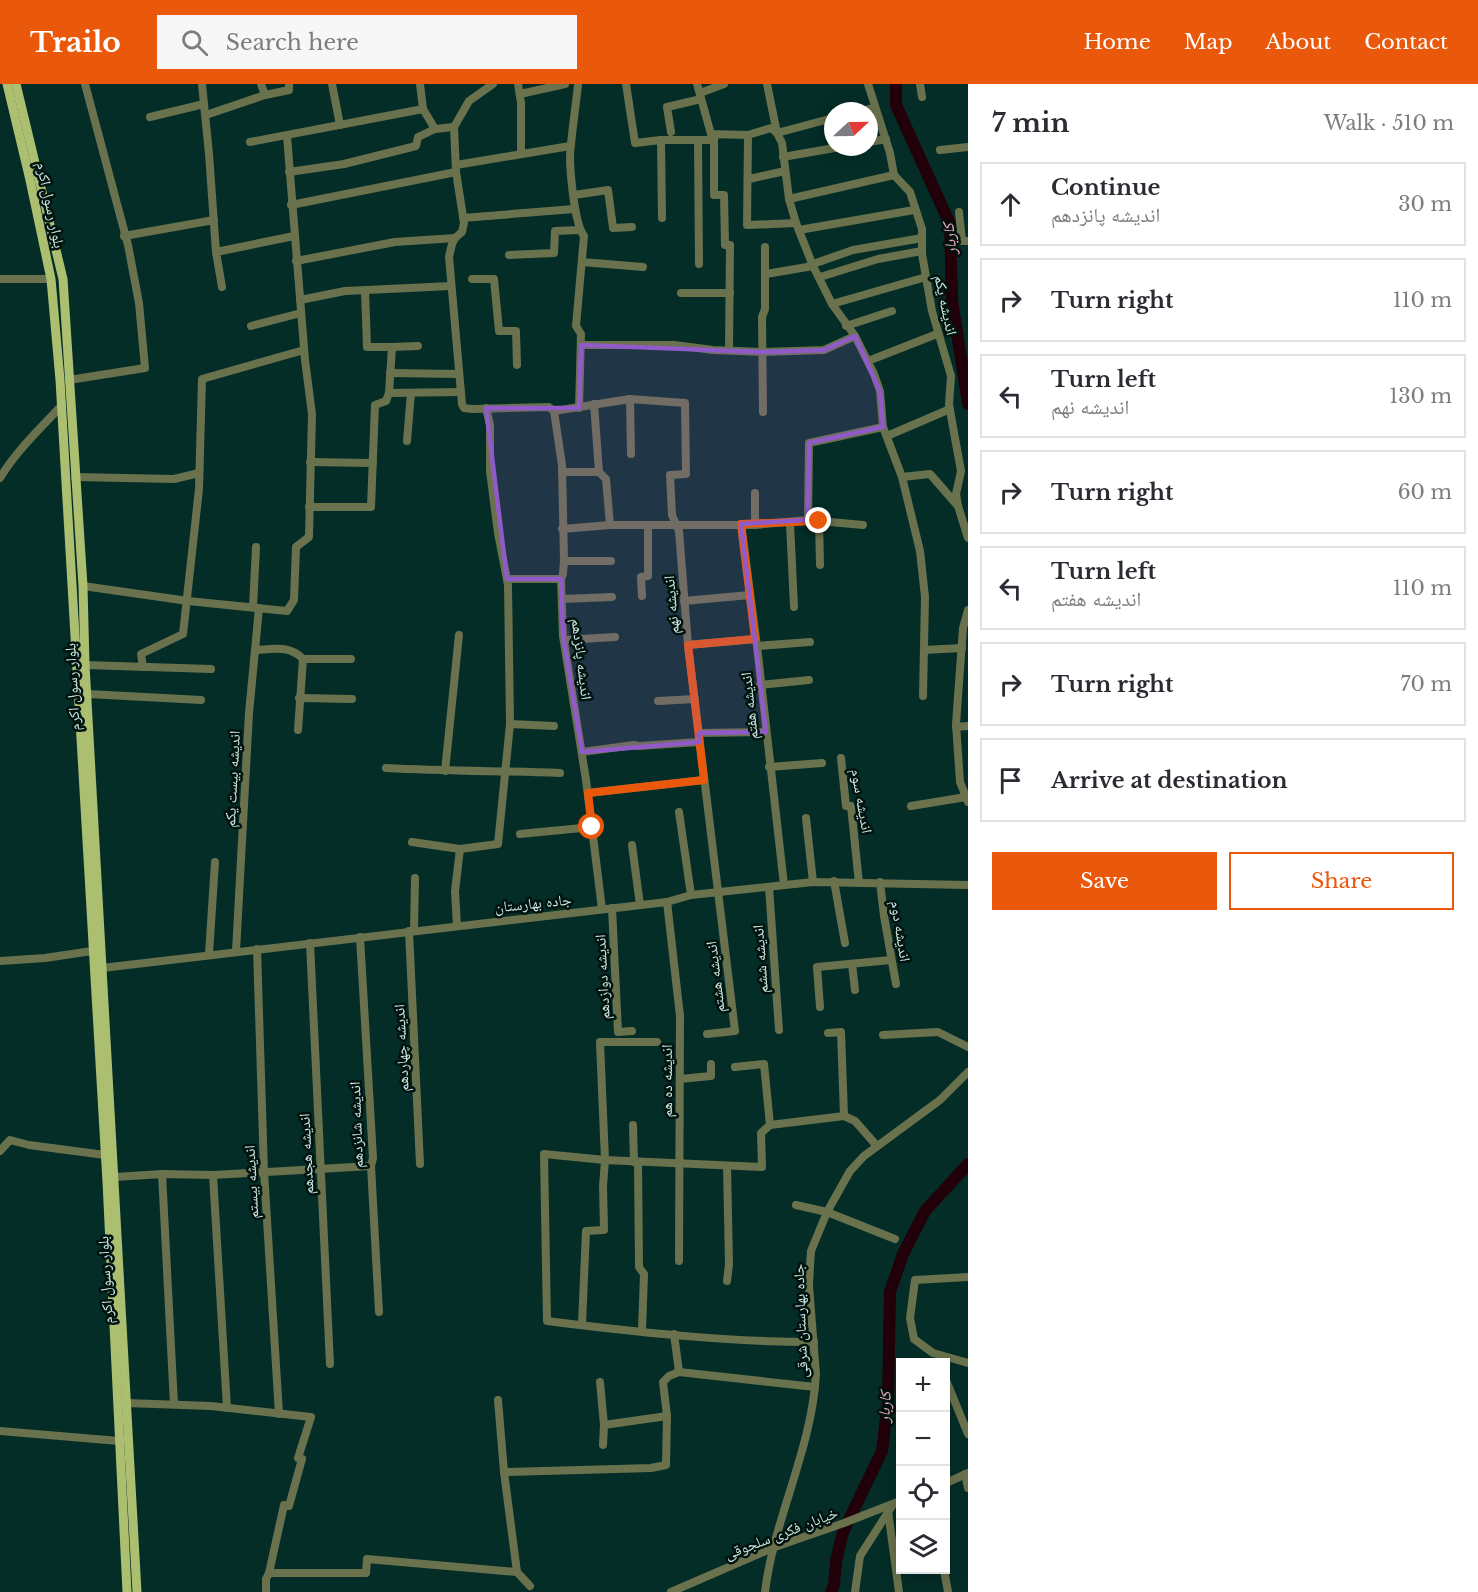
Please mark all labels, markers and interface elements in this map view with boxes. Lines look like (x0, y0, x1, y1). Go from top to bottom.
search box (157, 15, 577, 69)
text: Trailo (30, 25, 121, 60)
icon: search (178, 26, 211, 59)
text: Search here (226, 29, 359, 56)
text: Home (1084, 29, 1151, 55)
text: Map (1184, 29, 1232, 55)
text: About (1265, 29, 1331, 55)
text: Contact (1364, 29, 1448, 55)
north arrow (824, 102, 878, 156)
text: 7 min (992, 107, 1069, 139)
text: Walk · 510 m (1324, 111, 1454, 135)
street label: بلوار رسول اکرم (32, 160, 69, 250)
text: Continue (1051, 174, 1160, 201)
icon: ahead (994, 188, 1027, 221)
text: 30 m (1398, 192, 1452, 216)
text: اندیشه پانزدهم (1051, 203, 1160, 227)
water label: کاربار (937, 220, 961, 257)
street label: اندیشه یکم (929, 273, 962, 337)
icon: right (994, 284, 1027, 317)
text: Turn right (1051, 287, 1173, 314)
text: 110 m (1393, 288, 1452, 312)
text: Turn left (1051, 366, 1156, 393)
icon: left (994, 380, 1027, 413)
text: 130 m (1389, 384, 1452, 408)
text: اندیشه نهم (1051, 395, 1129, 419)
icon: right (994, 476, 1027, 509)
text: Turn right (1051, 479, 1173, 506)
text: 60 m (1398, 480, 1452, 504)
route end (805, 507, 831, 533)
text: Turn left (1051, 558, 1156, 585)
icon: left (994, 572, 1027, 605)
street label: اندیشه نهم (659, 575, 684, 635)
text: 110 m (1393, 576, 1452, 600)
text: اندیشه هفتم (1051, 587, 1141, 611)
street label: اندیشه پانزدهم (567, 617, 596, 701)
street label: بلوار رسول اکرم (60, 643, 85, 731)
icon: right (994, 668, 1027, 701)
street label: اندیشه هفتم (736, 671, 763, 741)
text: Turn right (1051, 671, 1173, 698)
text: 70 m (1400, 672, 1452, 696)
street label: اندیشه بیست یکم (220, 730, 245, 828)
icon: arrive (994, 764, 1027, 797)
street label: اندیشه سوم (846, 767, 877, 835)
text: Arrive at destination (1051, 767, 1288, 794)
route start (578, 813, 604, 839)
button: Save (992, 852, 1217, 910)
button: Share (1229, 852, 1454, 910)
street label: جاده بهارستان (494, 889, 573, 917)
street label: اندیشه دوم (886, 899, 915, 963)
street label: اندیشه ششم (748, 924, 773, 994)
street label: اندیشه دوازدهم (590, 934, 615, 1020)
street label: اندیشه هشتم (701, 940, 730, 1014)
street label: اندیشه چهاردهم (389, 1004, 414, 1092)
street label: اندیشه ده هم (657, 1044, 677, 1118)
street label: اندیشه شانزدهم (345, 1081, 368, 1169)
street label: اندیشه هجدهم (294, 1113, 319, 1195)
street label: اندیشه بیستم (240, 1145, 263, 1219)
street label: بلوار رسول اکرم (93, 1236, 118, 1324)
street label: جاده بهارستان شرقی (788, 1263, 812, 1378)
map controls (896, 1358, 950, 1574)
button: + (896, 1358, 950, 1412)
water label: کاربار (873, 1388, 895, 1424)
button: − (896, 1412, 950, 1466)
button: locate (896, 1466, 950, 1520)
street label: خیابان فکری سلجوقی (722, 1503, 841, 1564)
button: layers (896, 1520, 950, 1574)

